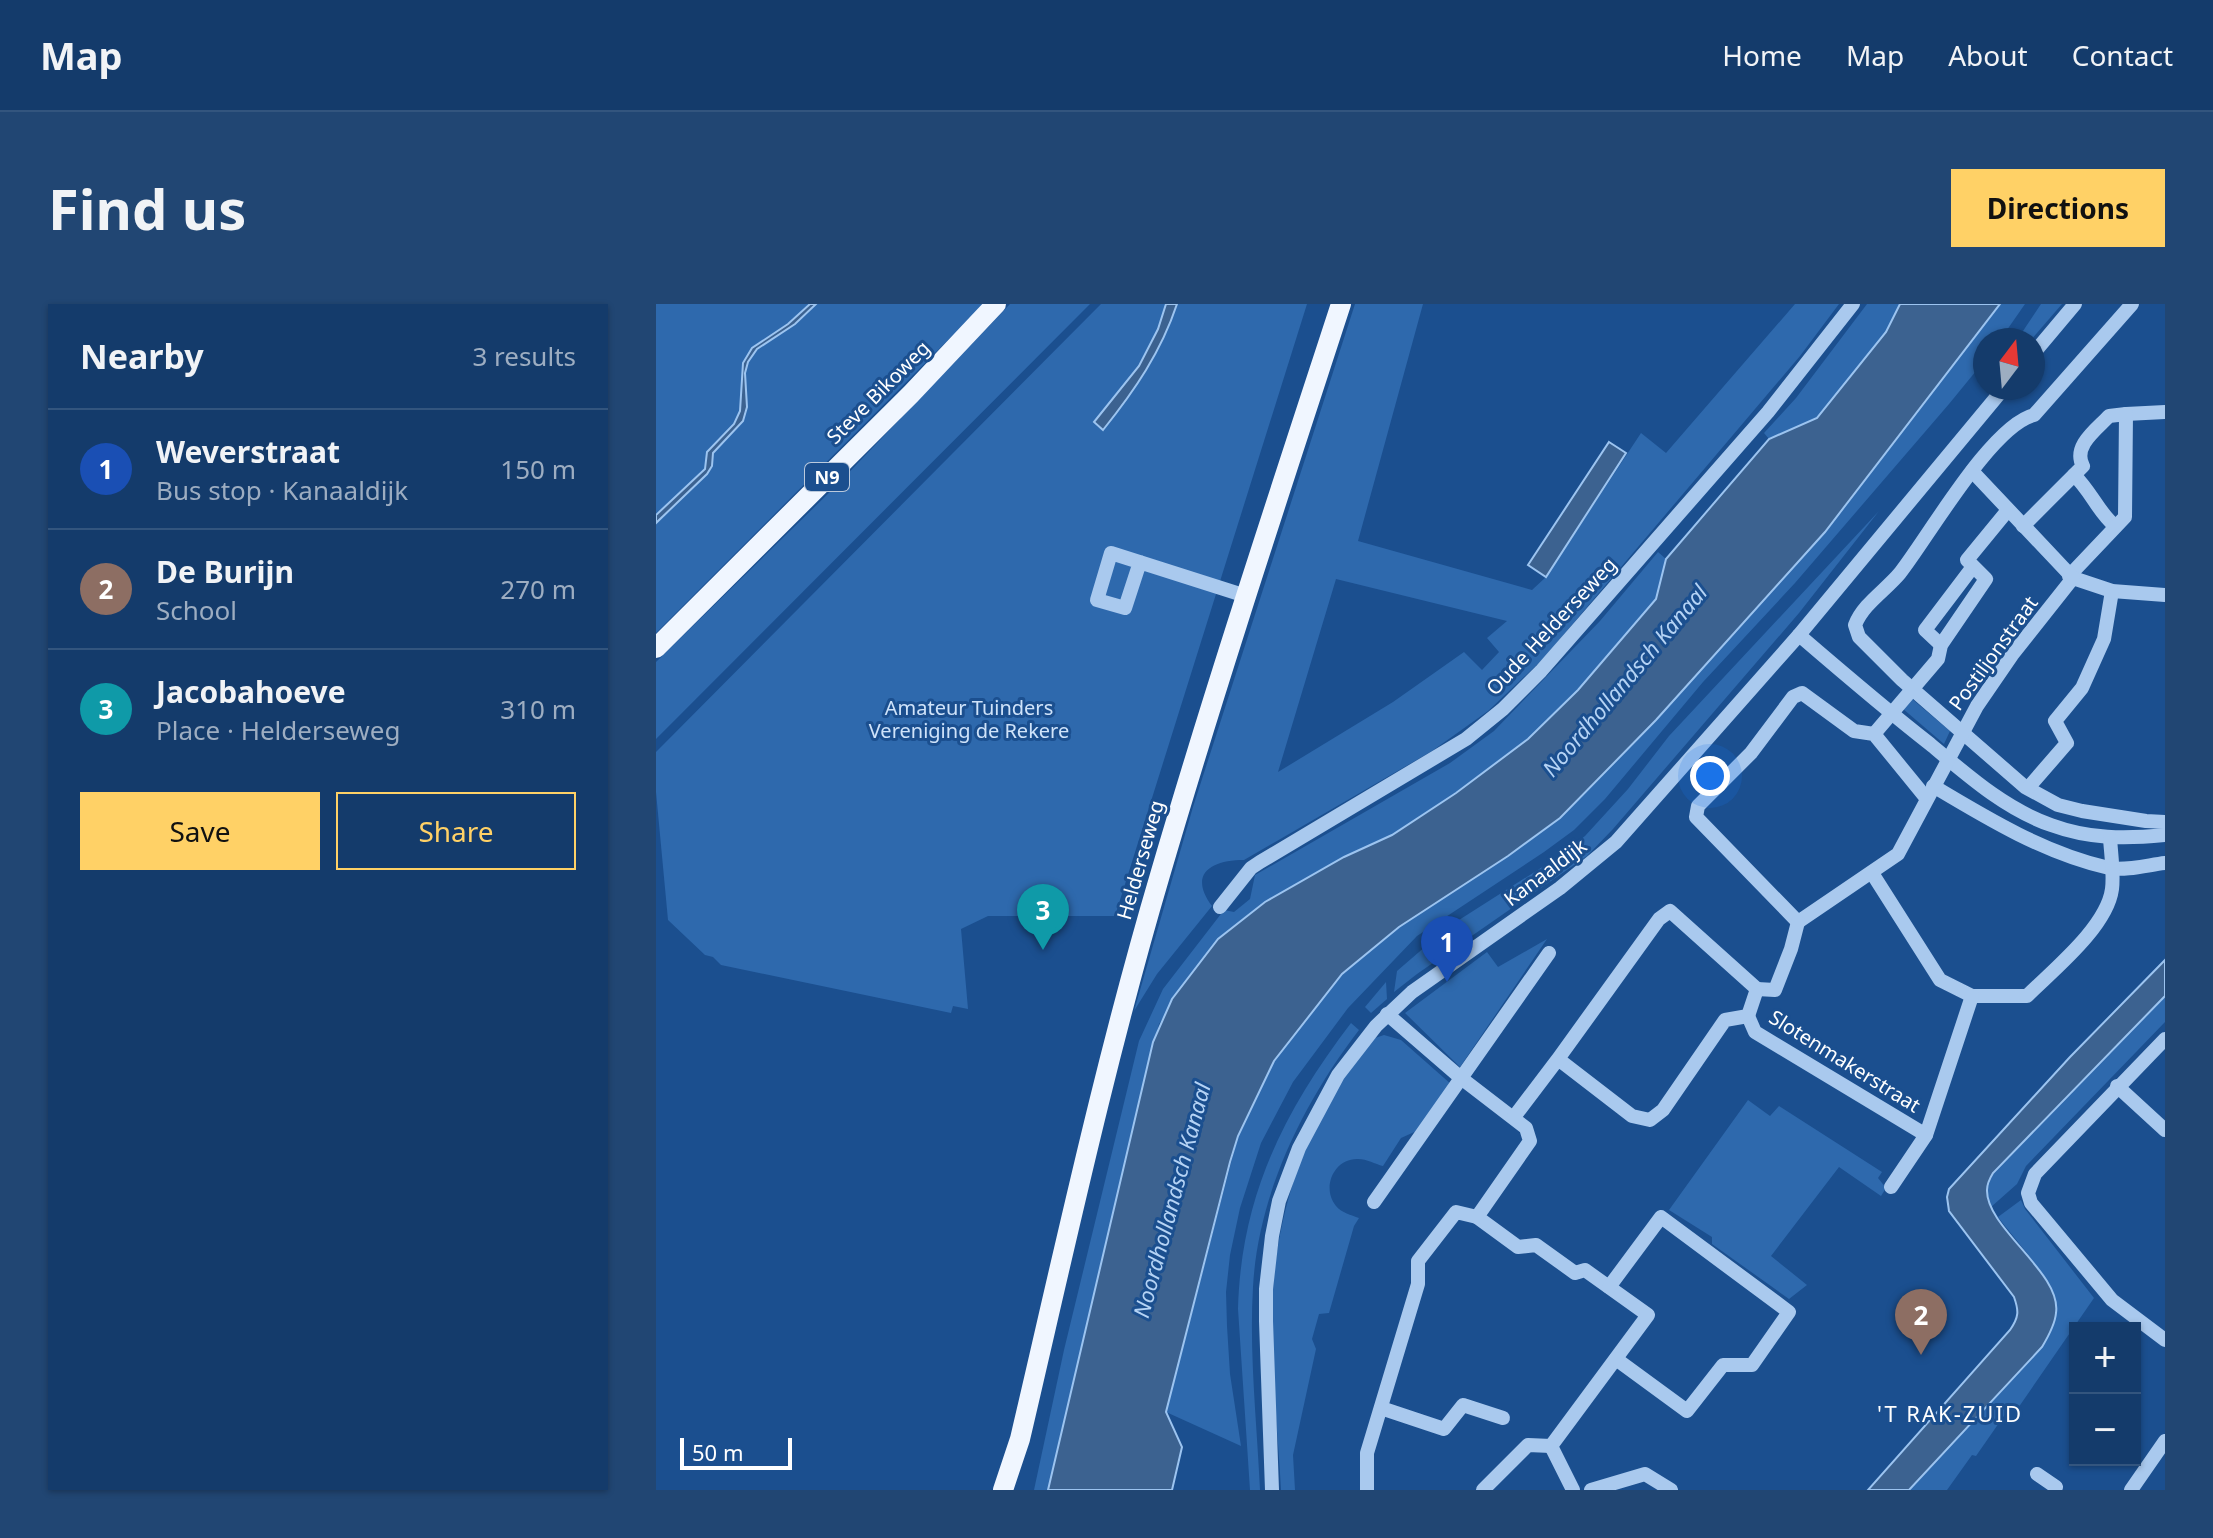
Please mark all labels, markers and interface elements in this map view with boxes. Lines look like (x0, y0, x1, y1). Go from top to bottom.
text: Map (40, 29, 123, 81)
text: Home (1722, 36, 1802, 74)
text: Map (1846, 36, 1904, 74)
text: About (1948, 36, 2028, 74)
text: Contact (2072, 36, 2173, 74)
button: Directions (1951, 169, 2165, 247)
text: Find us (48, 170, 246, 246)
north arrow (1973, 328, 2045, 400)
text: Nearby (80, 333, 204, 379)
street label: Steve Bikoweg (821, 335, 935, 449)
text: 3 results (472, 338, 576, 374)
text: Weverstraat (156, 431, 340, 472)
text: 1 (99, 451, 113, 487)
text: 150 m (500, 451, 576, 487)
road number: N9 (805, 463, 849, 491)
text: Bus stop · Kanaaldijk (156, 472, 408, 508)
text: De Burijn (156, 551, 294, 592)
street label: Oude Helderseweg (1480, 551, 1622, 701)
text: 2 (99, 571, 113, 607)
text: 270 m (500, 571, 576, 607)
water label: Noordhollandsch Kanaal (1535, 577, 1714, 782)
street label: Postiljonstraat (1942, 590, 2044, 716)
text: School (156, 592, 237, 628)
text: Jacobahoeve (156, 671, 346, 712)
text: 3 (99, 691, 113, 727)
text: 310 m (500, 691, 576, 727)
park label: Amateur Tuinders Vereniging de Rekere (869, 694, 1069, 744)
text: Place · Helderseweg (156, 712, 400, 748)
your location (1690, 756, 1730, 796)
button: Save (80, 792, 320, 870)
button: Share (336, 792, 576, 870)
street label: Helderseweg (1110, 797, 1170, 923)
street label: Kanaaldijk (1498, 832, 1592, 912)
pin: 3 (1017, 884, 1069, 950)
pin: 1 (1421, 916, 1473, 982)
street label: Slotenmakerstraat (1764, 1004, 1926, 1118)
water label: Noordhollandsch Kanaal (1125, 1078, 1217, 1321)
pin: 2 (1895, 1289, 1947, 1355)
map controls (2069, 1322, 2141, 1466)
button: + (2069, 1322, 2141, 1394)
button: − (2069, 1394, 2141, 1466)
district label: 'T RAK-ZUID (1877, 1398, 2023, 1428)
scale bar (680, 1434, 792, 1470)
text: 50 m (692, 1437, 743, 1467)

